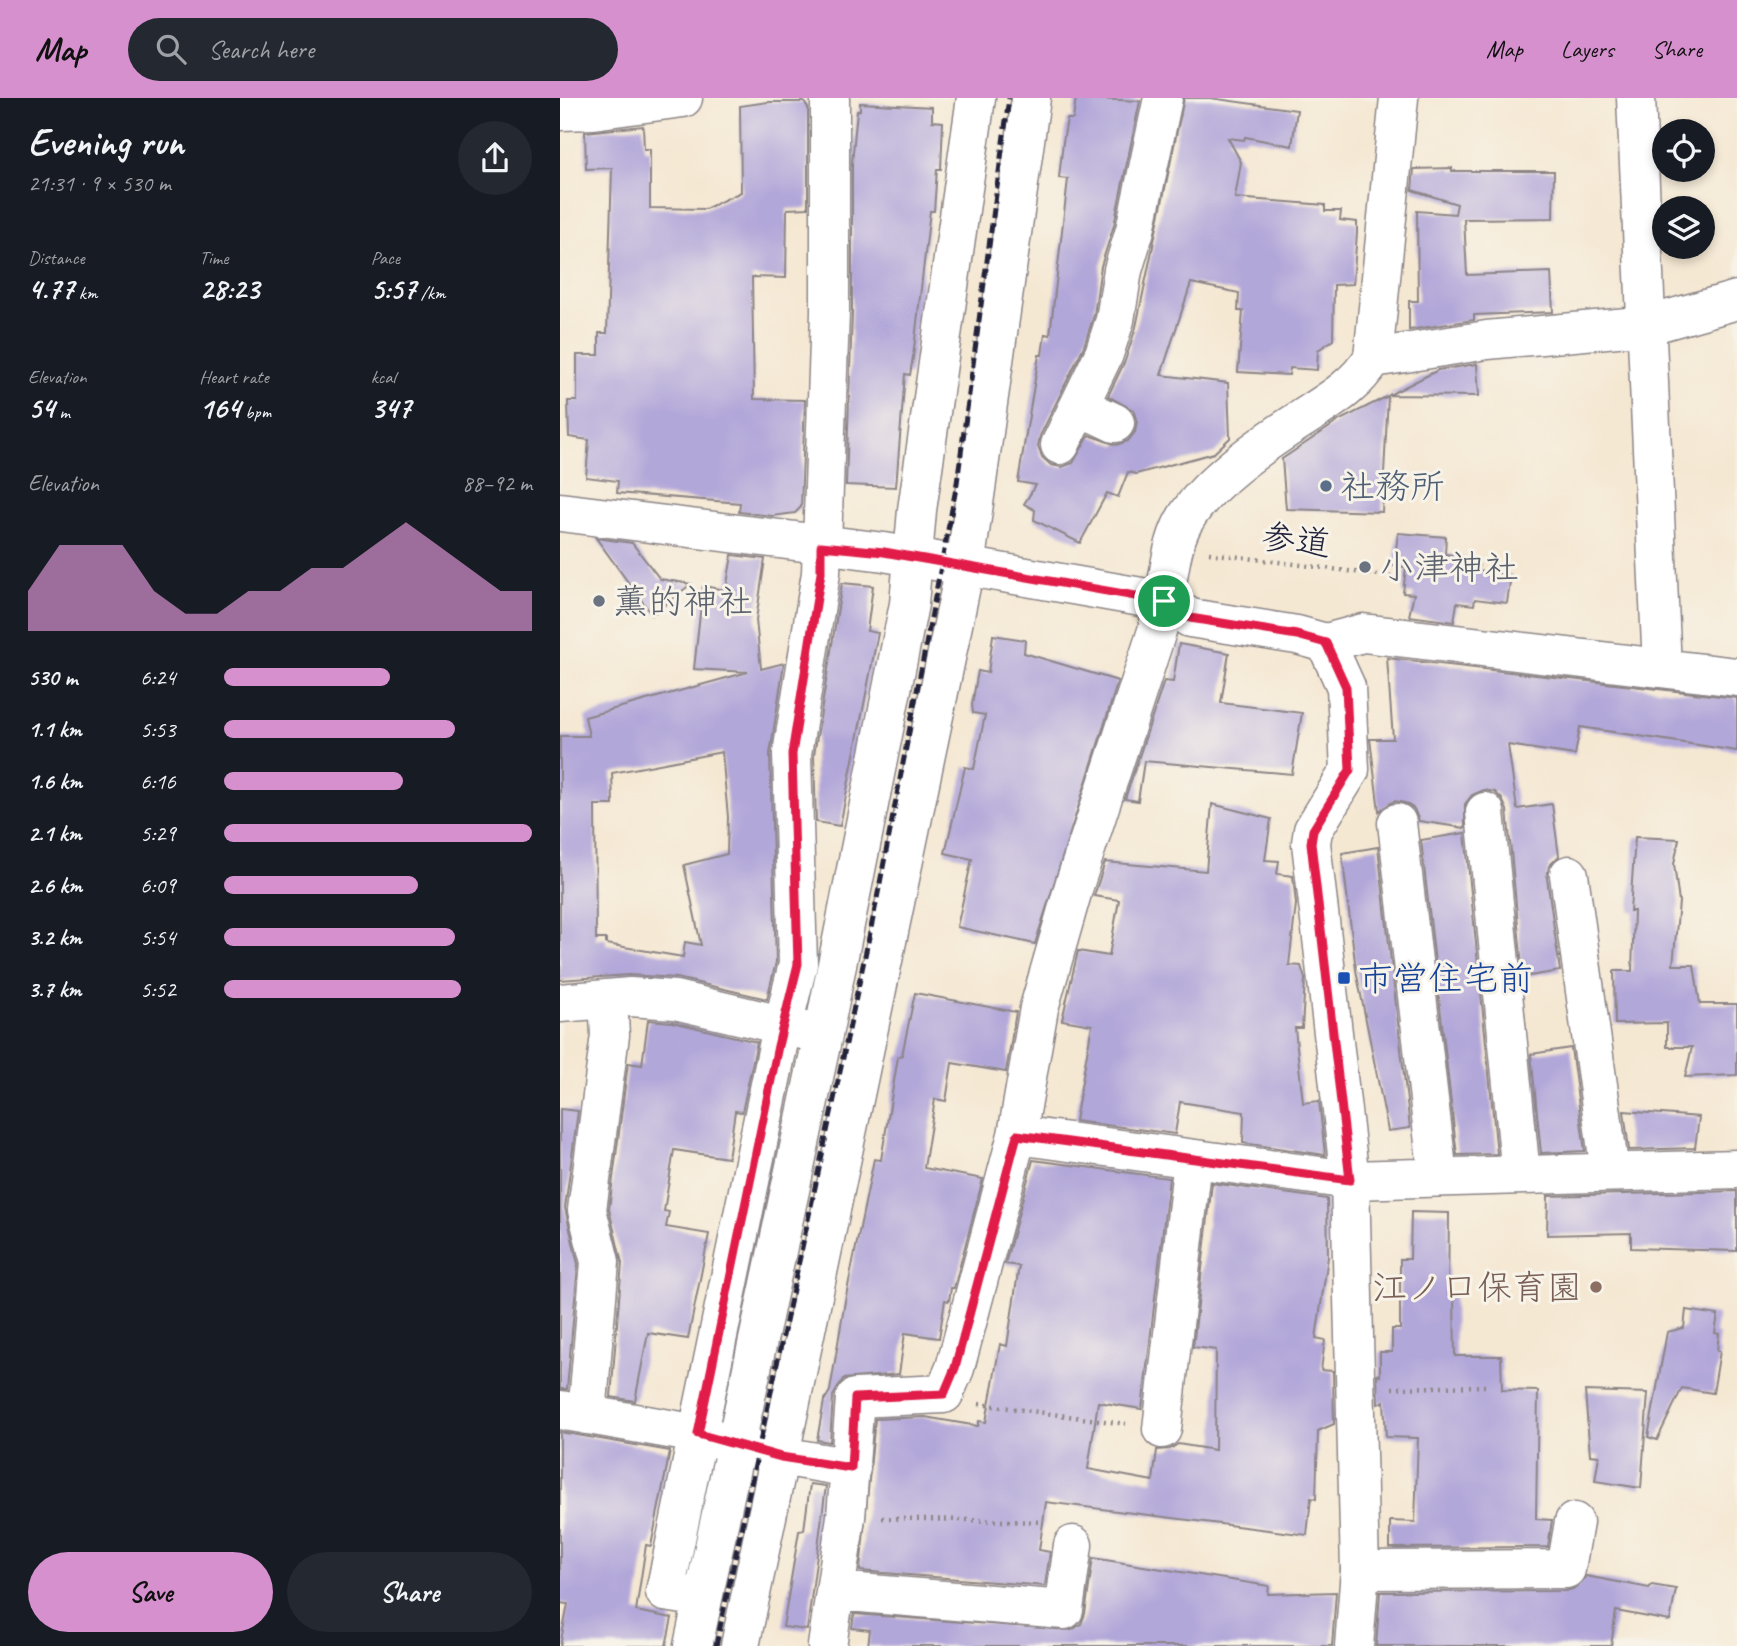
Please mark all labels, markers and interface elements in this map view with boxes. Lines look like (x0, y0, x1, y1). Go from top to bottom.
search box (128, 18, 618, 81)
text: Map (35, 28, 86, 70)
icon: search (152, 30, 190, 68)
text: Search here (208, 33, 314, 66)
text: Map (1486, 34, 1523, 64)
text: Layers (1561, 34, 1614, 64)
text: Share (1652, 34, 1702, 64)
text: Evening run (28, 119, 184, 166)
map controls (1652, 119, 1715, 259)
button: locate (1652, 119, 1715, 182)
button: share (458, 121, 532, 195)
text: 21:31 · 9 × 530 m (28, 169, 171, 198)
button: layers (1652, 196, 1715, 259)
text: Distance (28, 246, 85, 270)
text: Time (199, 246, 228, 270)
text: Pace (371, 246, 400, 270)
text: 4.77 (28, 270, 74, 308)
text: 28:23 (199, 270, 259, 308)
text: 5:57 (371, 270, 416, 308)
text: km (74, 281, 97, 305)
text: /km (416, 281, 445, 305)
text: Elevation (28, 365, 86, 389)
text: Heart rate (199, 365, 269, 389)
text: kcal (371, 365, 396, 389)
text: 54 (28, 389, 55, 427)
text: 164 (199, 389, 240, 427)
text: 347 (371, 389, 411, 427)
text: m (55, 400, 70, 424)
text: bpm (240, 400, 271, 424)
place label: 社務所 (1340, 464, 1445, 509)
text: Elevation (28, 469, 99, 498)
text: 88–92 m (462, 469, 532, 498)
marker: 社務所 (1318, 478, 1334, 494)
street label: 参道 (1259, 513, 1333, 567)
place label: 小津神社 (1379, 545, 1519, 590)
marker: 小津神社 (1357, 559, 1373, 575)
pin (1134, 571, 1194, 631)
place label: 薫的神社 (613, 579, 753, 624)
icon: arrive (1145, 582, 1183, 620)
marker: 薫的神社 (591, 593, 607, 609)
text: 530 m (28, 663, 77, 692)
text: 6:24 (140, 663, 176, 692)
text: 1.1 km (28, 715, 82, 744)
text: 5:53 (140, 715, 176, 744)
text: 1.6 km (28, 767, 82, 796)
text: 6:16 (140, 767, 176, 796)
text: 2.1 km (28, 819, 82, 848)
text: 5:29 (140, 819, 176, 848)
text: 2.6 km (28, 871, 82, 900)
text: 6:09 (140, 871, 176, 900)
text: 3.2 km (28, 923, 82, 952)
text: 5:54 (140, 923, 176, 952)
place label: 市営住宅前 (1358, 956, 1533, 1001)
marker: 市営住宅前 (1336, 970, 1352, 986)
text: 3.7 km (28, 975, 81, 1004)
text: 5:52 (140, 975, 176, 1004)
place label: 江ノ口保育園 (1372, 1265, 1582, 1310)
marker: 江ノ口保育園 (1588, 1279, 1604, 1295)
button: Save (28, 1552, 273, 1632)
button: Share (287, 1552, 532, 1632)

